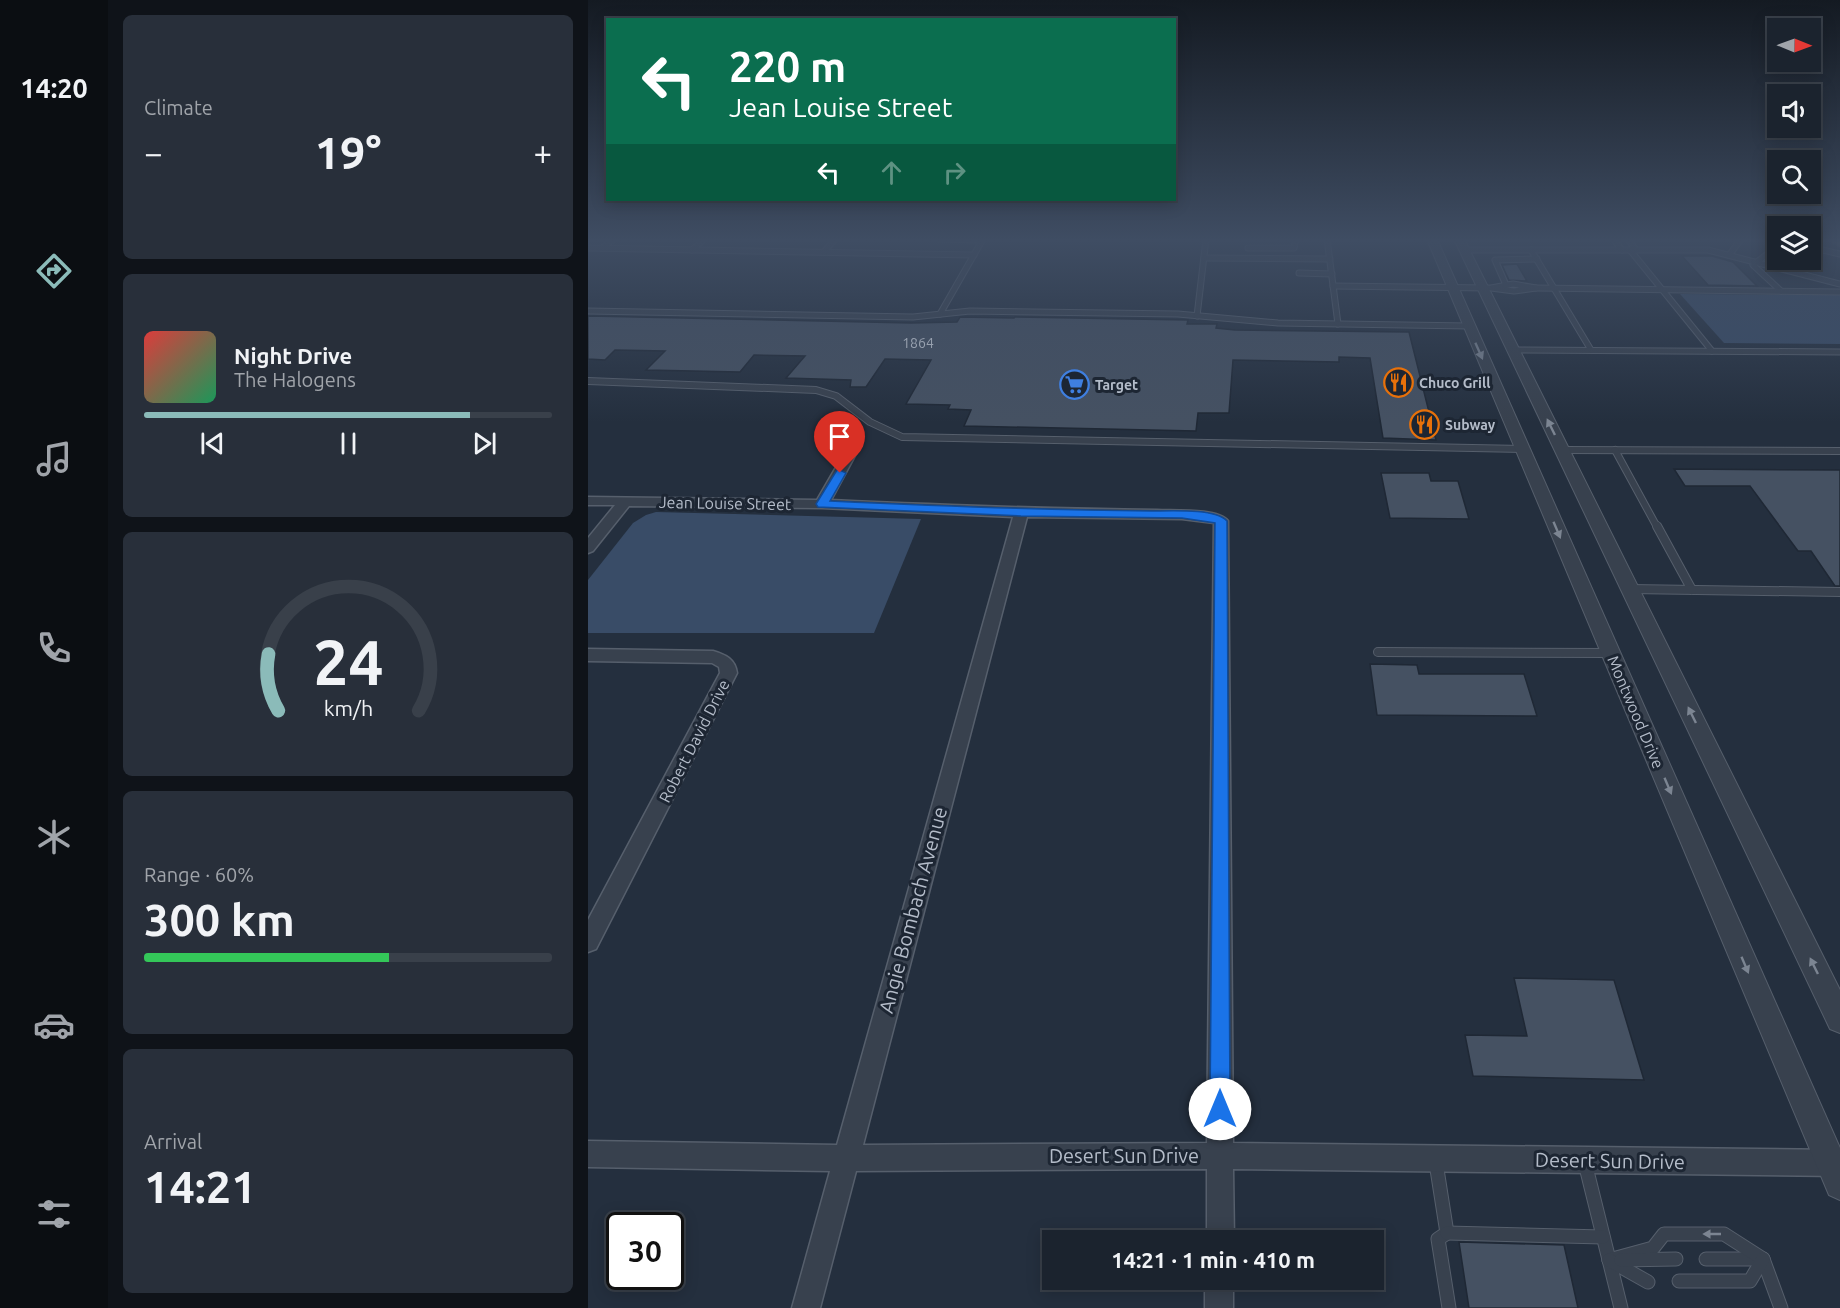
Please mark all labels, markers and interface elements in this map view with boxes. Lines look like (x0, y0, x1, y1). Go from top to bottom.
north arrow (1767, 18, 1821, 72)
map controls (1767, 18, 1821, 270)
icon: left (630, 42, 708, 120)
text: 220 m (729, 43, 846, 90)
text: 14:20 (20, 73, 88, 103)
button: sound (1767, 84, 1821, 138)
text: Jean Louise Street (729, 92, 952, 122)
text: Climate (144, 96, 213, 119)
text: 19° (315, 127, 381, 178)
text: − (144, 134, 163, 171)
text: + (533, 134, 552, 171)
button: search (1767, 150, 1821, 204)
icon: left (812, 156, 845, 189)
icon: ahead (875, 156, 908, 189)
icon: right (938, 156, 971, 189)
button: layers (1767, 216, 1821, 270)
icon: directions (33, 250, 75, 292)
house number: 1864 (902, 335, 934, 351)
one-way arrow (1475, 342, 1484, 360)
text: Night Drive (234, 343, 352, 368)
restaurant icon: Chuco Grill (1382, 367, 1414, 399)
text: The Halogens (234, 368, 356, 391)
supermarket icon: Target (1058, 369, 1090, 401)
place label: Chuco Grill (1419, 375, 1491, 391)
place label: Target (1095, 377, 1138, 393)
restaurant icon: Subway (1408, 409, 1440, 441)
pin (814, 411, 865, 473)
place label: Subway (1445, 417, 1496, 433)
one-way arrow (1546, 418, 1556, 435)
icon: arrive (823, 420, 856, 453)
icon: previous (196, 427, 229, 460)
icon: pause (332, 427, 365, 460)
icon: next (468, 427, 501, 460)
icon: music (33, 438, 75, 480)
street label: Jean Louise Street (659, 493, 792, 513)
one-way arrow (1552, 521, 1562, 539)
icon: phone (33, 627, 75, 669)
text: 24 (313, 627, 383, 697)
street label: Montwood Drive (1604, 653, 1668, 771)
street label: Robert David Drive (655, 677, 733, 805)
text: km/h (323, 696, 373, 720)
one-way arrow (1687, 707, 1697, 724)
one-way arrow (1664, 777, 1673, 795)
street label: Angie Bombach Avenue (874, 804, 951, 1016)
icon: climate (33, 816, 75, 858)
text: Range · 60% (144, 863, 254, 886)
text: 300 km (144, 894, 295, 945)
one-way arrow (1741, 956, 1750, 974)
one-way arrow (1810, 958, 1819, 975)
icon: car (33, 1004, 75, 1046)
position arrow (1188, 1077, 1252, 1141)
text: Arrival (144, 1130, 202, 1153)
street label: Desert Sun Drive (1049, 1144, 1199, 1167)
street label: Desert Sun Drive (1535, 1148, 1685, 1173)
text: 14:21 (144, 1161, 257, 1212)
icon: filters (33, 1193, 75, 1235)
speed limit sign: 30 (606, 1212, 684, 1290)
one-way arrow (1702, 1229, 1721, 1239)
text: 14:21 · 1 min · 410 m (1111, 1247, 1315, 1272)

